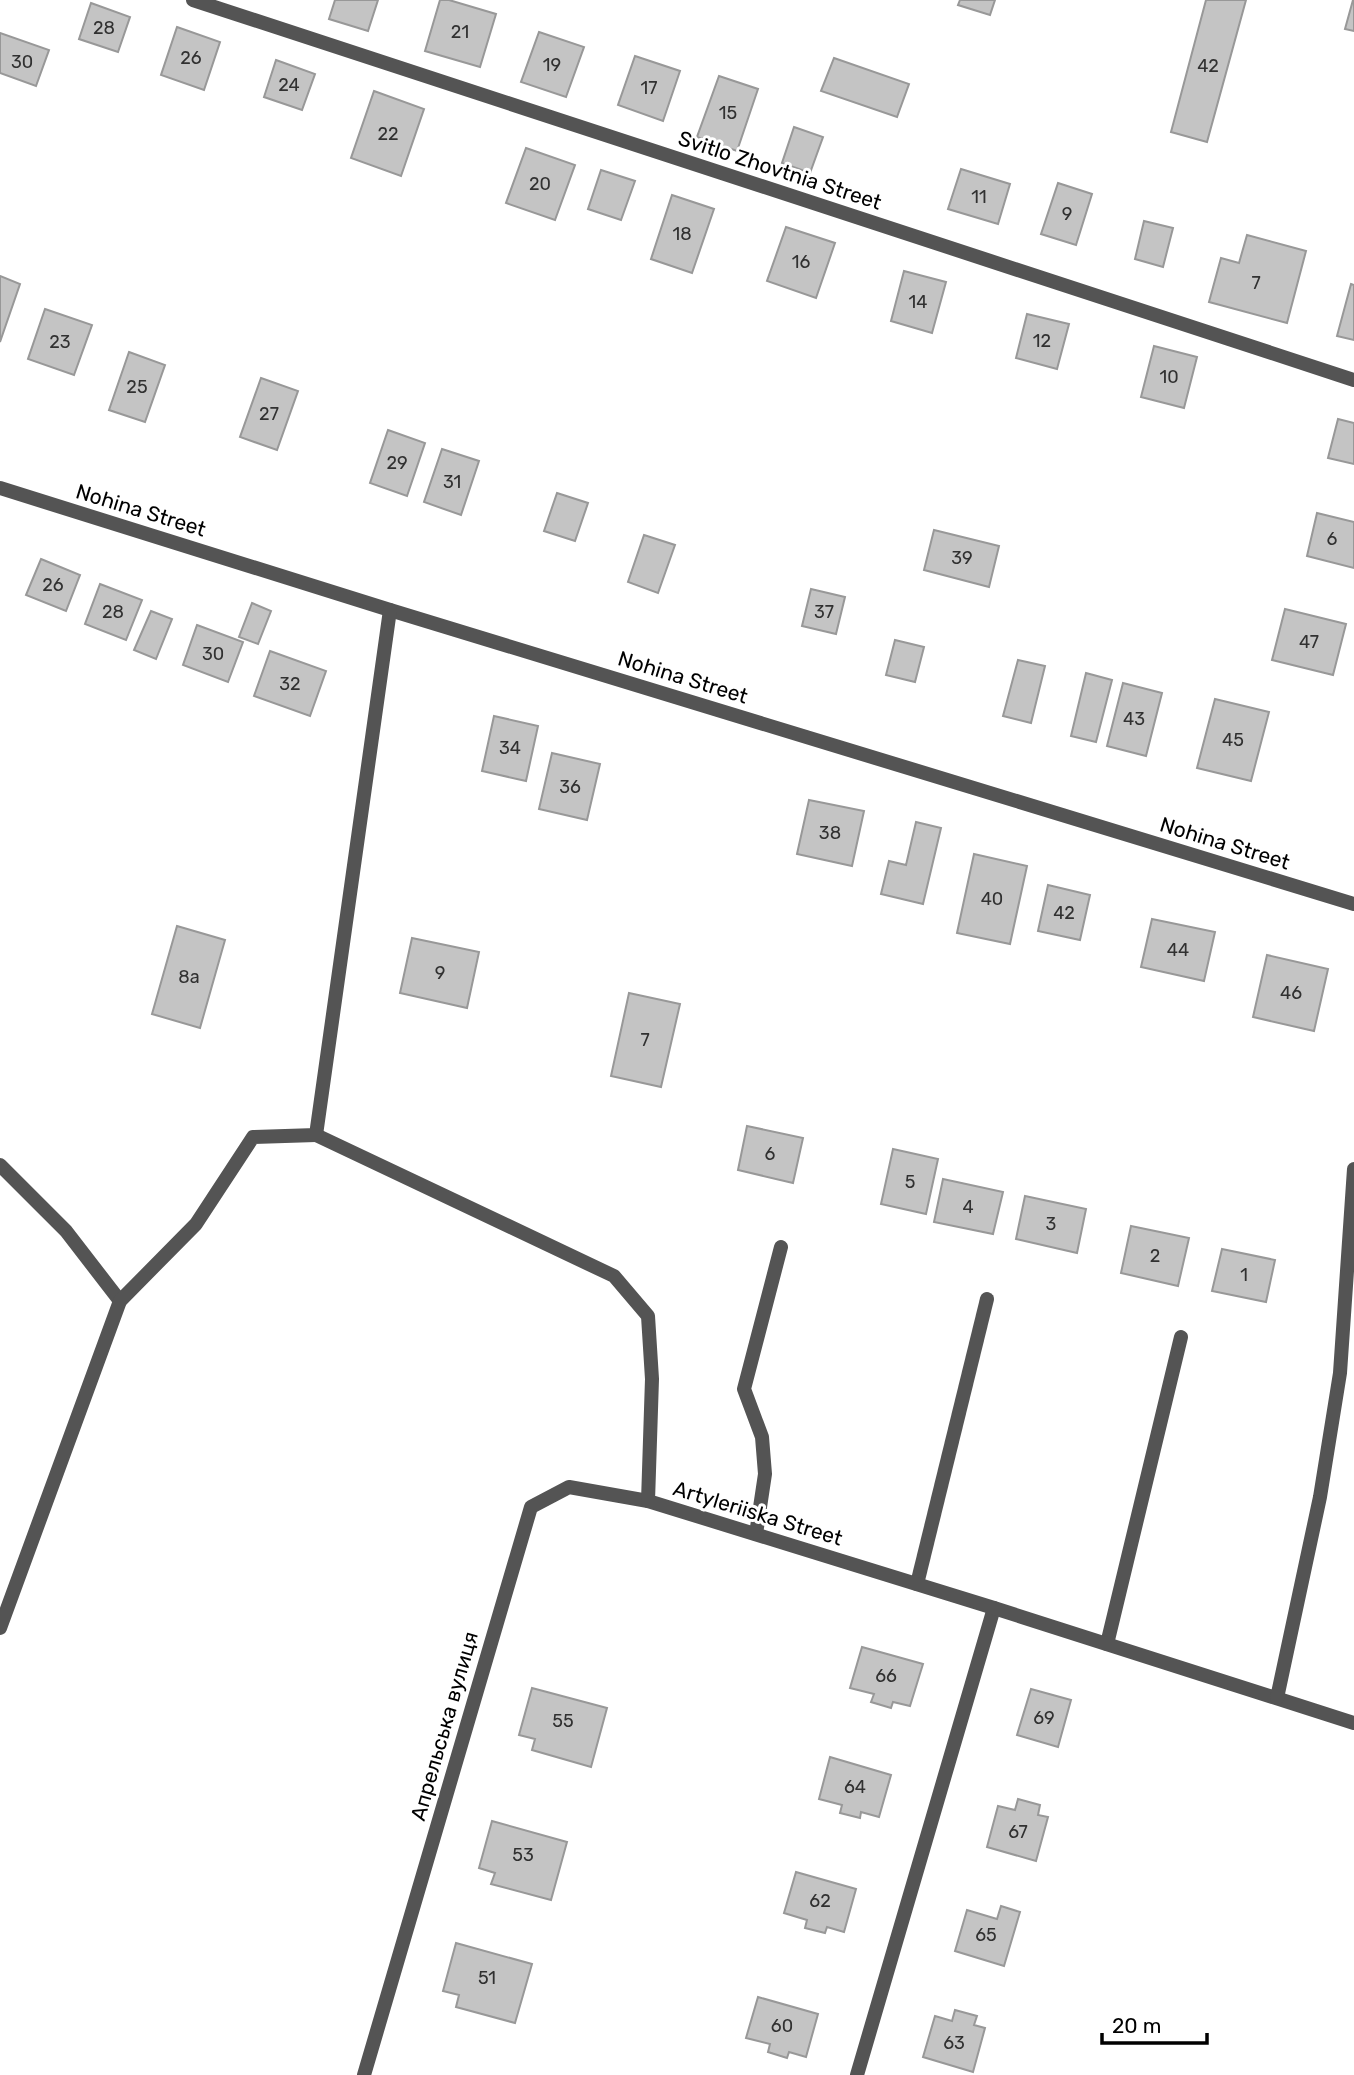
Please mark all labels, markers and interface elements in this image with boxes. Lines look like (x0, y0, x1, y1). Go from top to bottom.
house number: 28 (93, 17, 115, 39)
house number: 21 (451, 21, 469, 43)
house number: 26 (180, 47, 202, 69)
house number: 30 (11, 51, 33, 73)
house number: 19 (543, 54, 561, 76)
house number: 42 (1197, 55, 1219, 77)
house number: 24 (278, 74, 300, 96)
house number: 17 (641, 77, 657, 99)
house number: 15 (719, 102, 737, 124)
house number: 22 (377, 123, 399, 145)
street label: Svitlo Zhovtnia Street (675, 125, 885, 215)
house number: 20 (529, 173, 551, 195)
house number: 11 (971, 186, 987, 208)
house number: 9 (1062, 203, 1072, 225)
house number: 18 (672, 223, 692, 245)
house number: 16 (792, 251, 810, 273)
house number: 7 (1251, 272, 1261, 294)
house number: 14 (909, 291, 927, 313)
house number: 12 (1033, 330, 1051, 352)
house number: 23 (49, 331, 71, 353)
house number: 10 (1159, 366, 1179, 388)
house number: 25 (126, 376, 148, 398)
house number: 27 (259, 403, 279, 425)
house number: 29 (386, 452, 408, 474)
house number: 31 (443, 471, 461, 493)
street label: Nohina Street (73, 478, 209, 542)
house number: 6 (1327, 528, 1338, 550)
house number: 39 (951, 547, 973, 569)
house number: 26 (42, 574, 64, 596)
house number: 28 (102, 601, 124, 623)
house number: 37 (814, 601, 834, 623)
house number: 47 (1299, 631, 1319, 653)
house number: 30 (202, 643, 224, 665)
street label: Nohina Street (615, 645, 751, 709)
house number: 32 (279, 673, 301, 695)
house number: 43 (1123, 708, 1145, 730)
house number: 45 (1222, 729, 1244, 751)
house number: 34 (499, 737, 521, 759)
house number: 36 (559, 776, 581, 798)
street label: Nohina Street (1157, 811, 1293, 875)
house number: 38 (819, 822, 841, 844)
house number: 40 (981, 888, 1003, 910)
house number: 42 (1053, 902, 1075, 924)
house number: 44 (1167, 939, 1189, 961)
house number: 9 (435, 962, 445, 984)
house number: 8а (178, 966, 200, 988)
house number: 46 (1280, 982, 1302, 1004)
house number: 7 (640, 1029, 650, 1051)
house number: 6 (765, 1143, 776, 1165)
house number: 5 (905, 1171, 915, 1193)
house number: 4 (962, 1196, 974, 1218)
house number: 3 (1046, 1213, 1056, 1235)
house number: 2 (1150, 1245, 1160, 1267)
house number: 1 (1240, 1264, 1248, 1286)
street label: Artyleriiska Street (670, 1475, 846, 1551)
street label: Апрельська вулиця (405, 1629, 483, 1823)
house number: 66 (875, 1665, 897, 1687)
house number: 69 (1033, 1707, 1055, 1729)
house number: 55 (552, 1710, 574, 1732)
house number: 64 (844, 1776, 866, 1798)
house number: 67 (1008, 1821, 1028, 1843)
house number: 53 (512, 1844, 534, 1866)
house number: 62 (809, 1890, 831, 1912)
house number: 65 (975, 1924, 997, 1946)
house number: 51 (478, 1967, 496, 1989)
scale bar (1102, 2002, 1207, 2046)
text: 20 m (1112, 2013, 1161, 2038)
house number: 60 (771, 2015, 793, 2037)
house number: 63 (943, 2032, 965, 2054)

